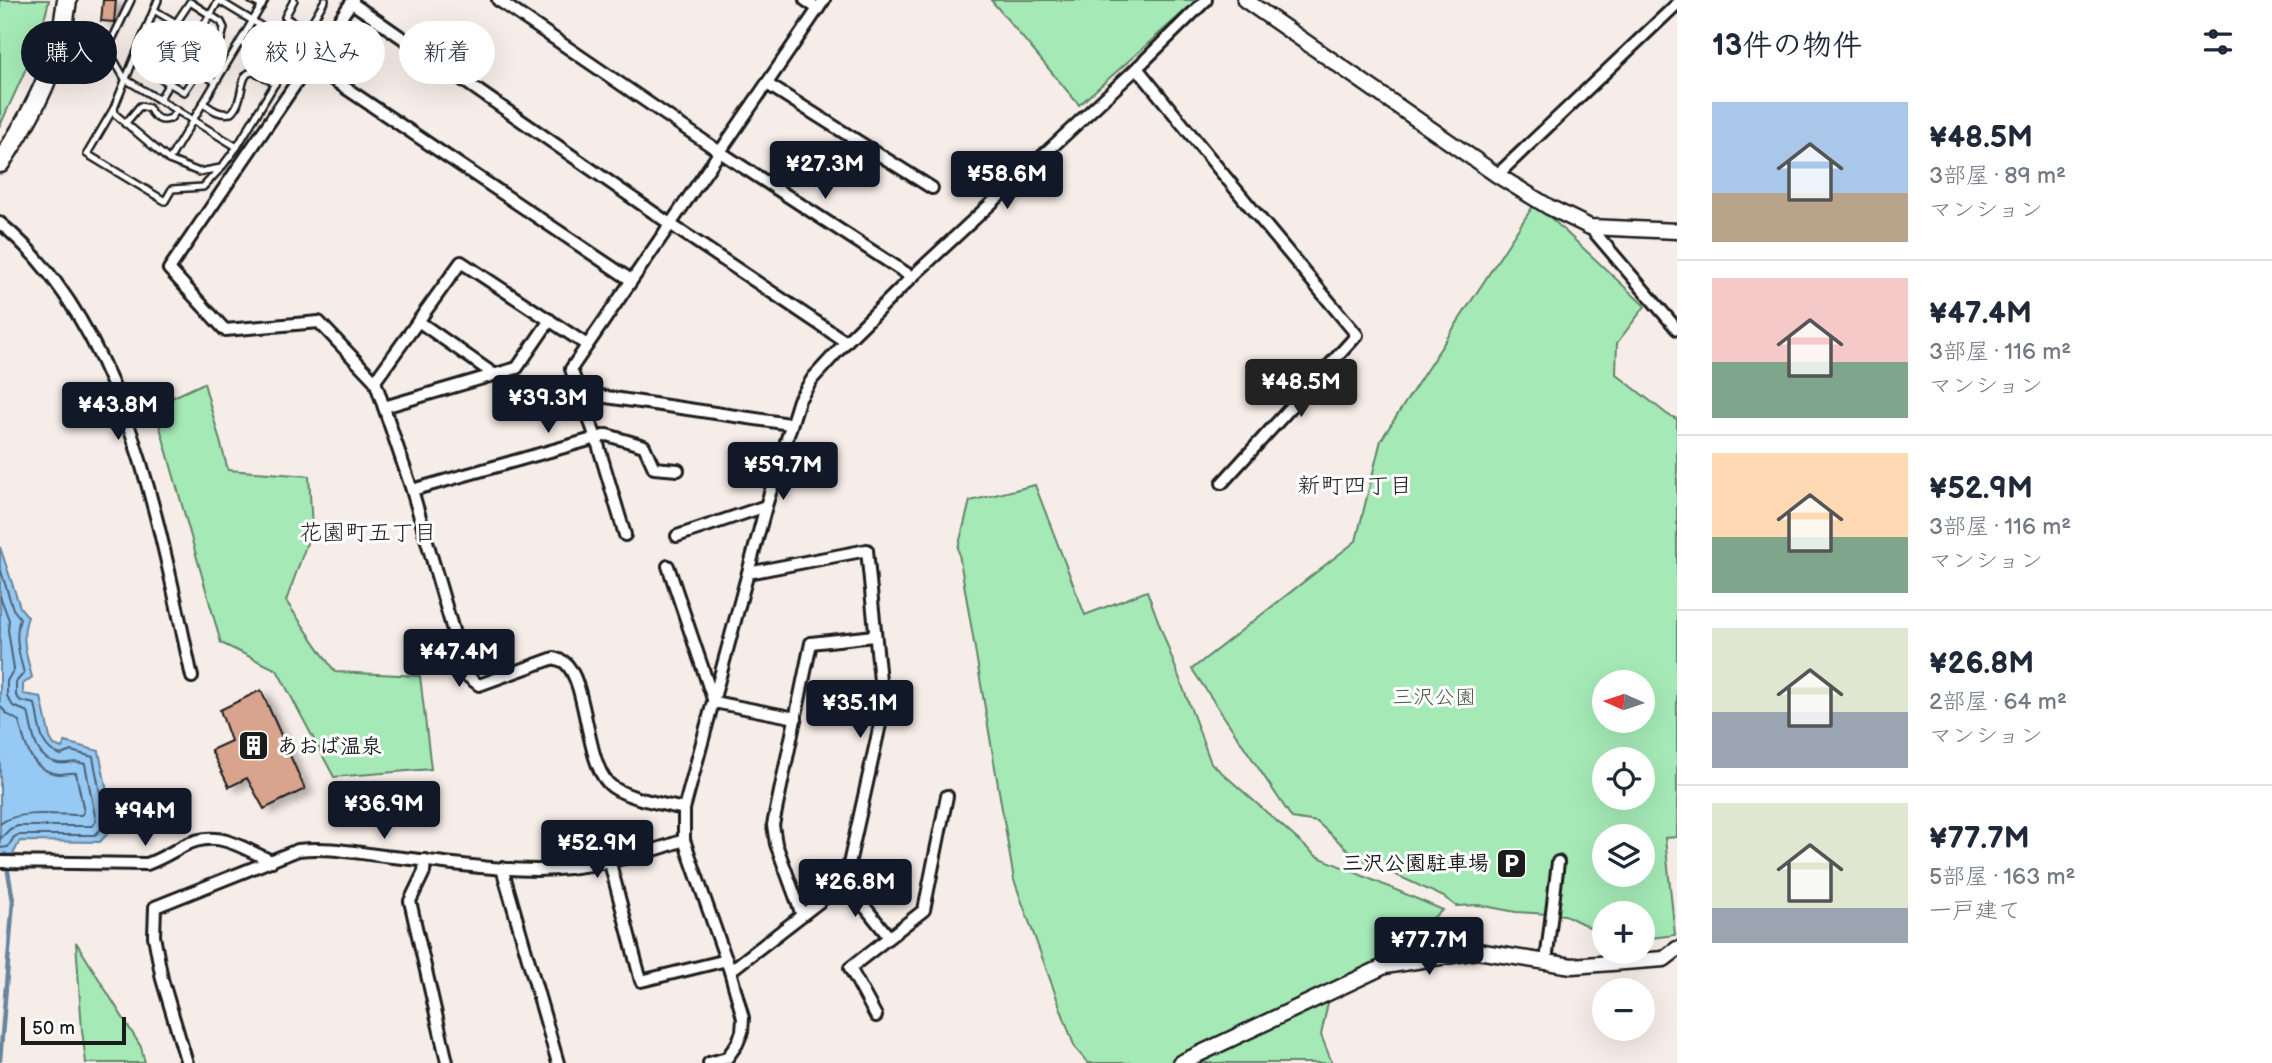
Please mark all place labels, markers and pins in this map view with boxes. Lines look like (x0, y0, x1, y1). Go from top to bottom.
pin: ¥27.3M (768, 142, 882, 201)
pin: ¥58.6M (950, 152, 1064, 211)
pin: ¥48.5M (1244, 360, 1358, 419)
pin: ¥39.3M (491, 376, 605, 435)
pin: ¥43.8M (61, 382, 175, 442)
pin: ¥59.7M (726, 442, 840, 502)
pin: ¥47.4M (402, 630, 516, 689)
pin: ¥35.1M (803, 680, 917, 740)
building icon: あおば温泉 (237, 729, 271, 763)
place label: あおば温泉 (277, 734, 382, 759)
pin: ¥36.9M (327, 782, 441, 841)
pin: ¥94M (104, 788, 186, 848)
pin: ¥52.9M (540, 820, 654, 880)
parking icon: 三沢公園駐車場 (1495, 846, 1529, 880)
place label: 三沢公園駐車場 (1342, 851, 1489, 876)
pin: ¥26.8M (798, 860, 912, 919)
pin: ¥77.7M (1372, 918, 1486, 977)

